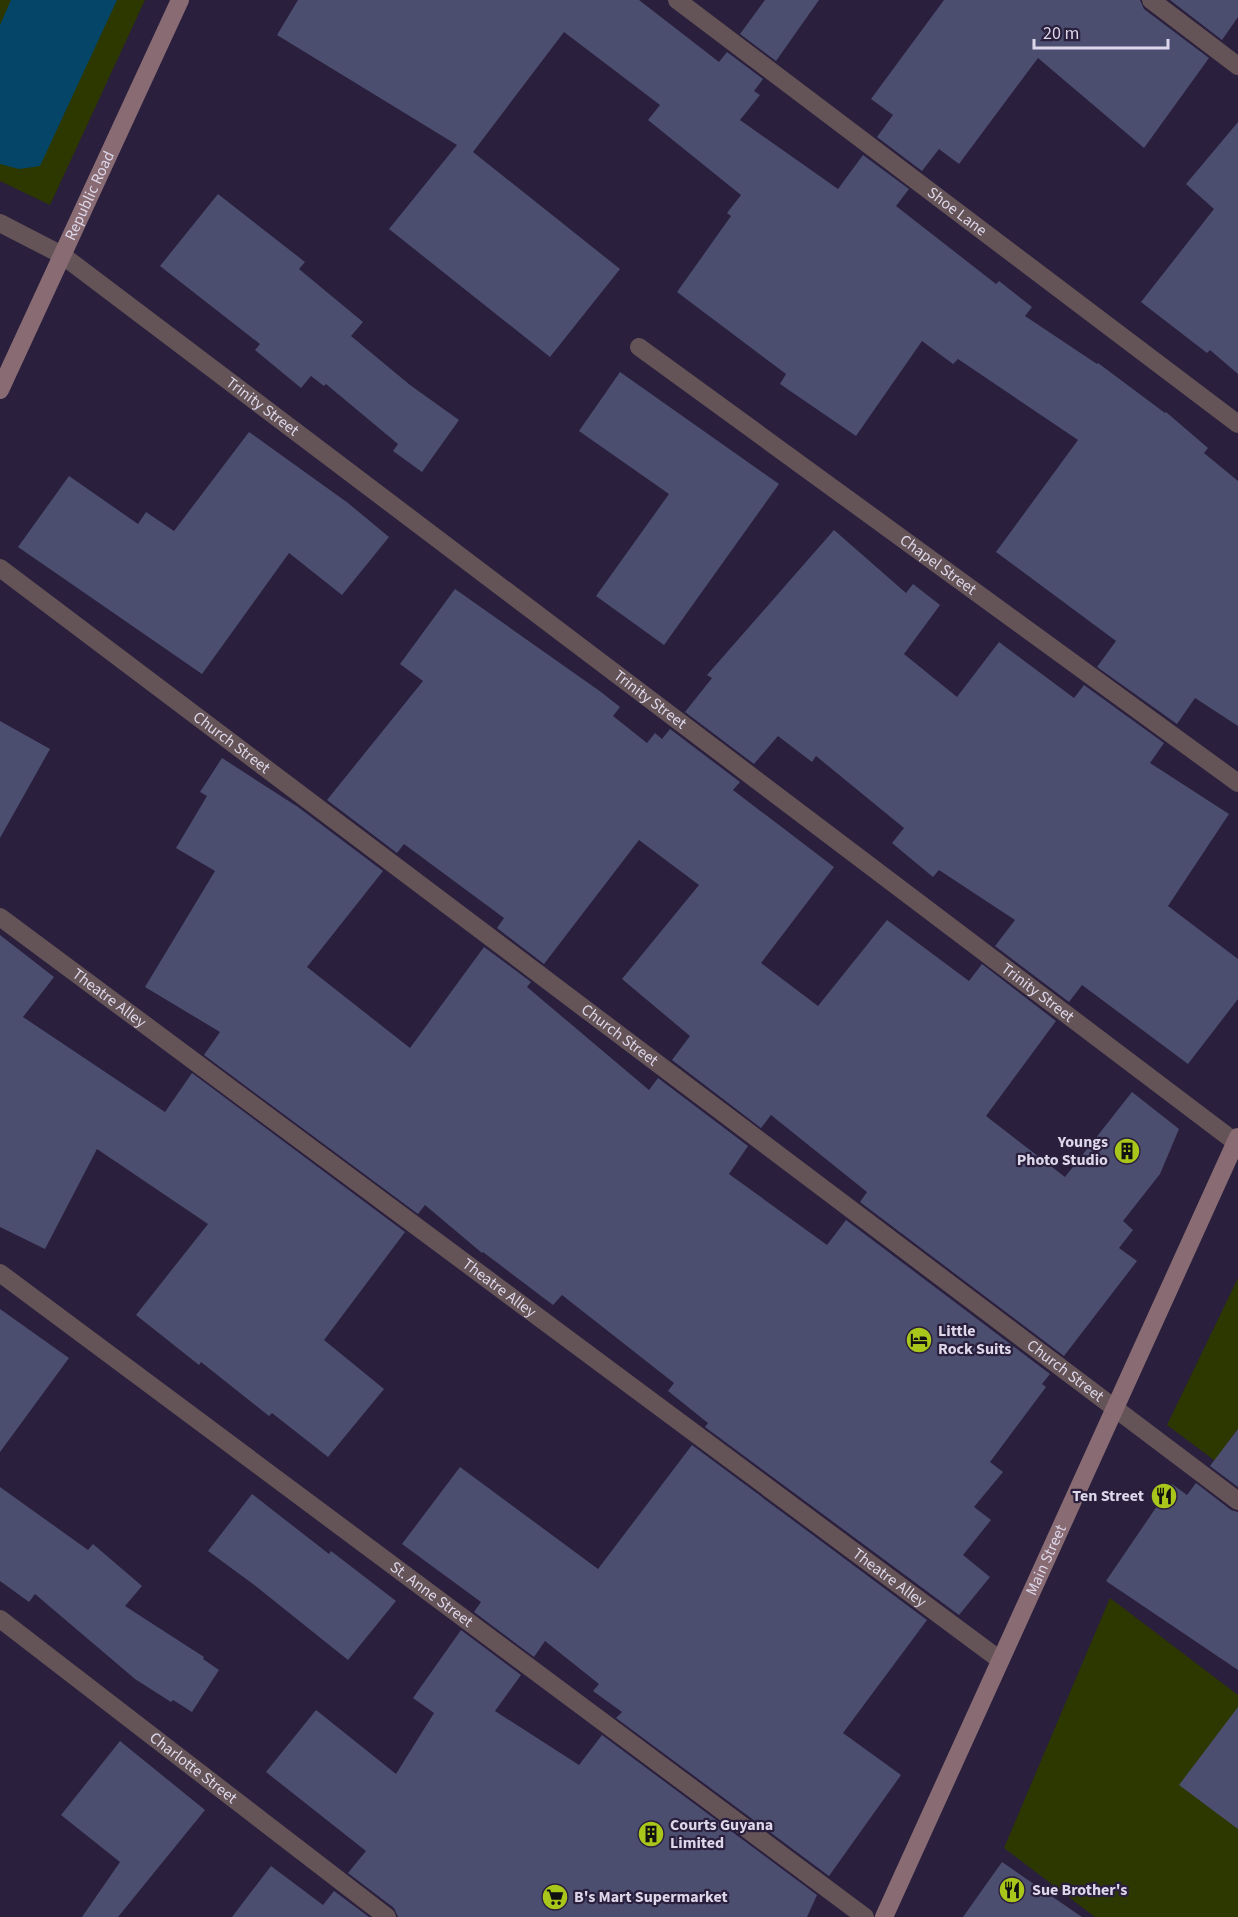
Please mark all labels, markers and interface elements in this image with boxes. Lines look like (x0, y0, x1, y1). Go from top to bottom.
scale bar (1034, 12, 1168, 50)
text: 20 m (1043, 21, 1079, 46)
street label: Republic Road (60, 147, 120, 244)
street label: Shoe Lane (923, 182, 991, 241)
street label: Trinity Street (221, 372, 304, 442)
street label: Chapel Street (895, 529, 982, 601)
street label: Trinity Street (609, 665, 692, 735)
street label: Church Street (189, 706, 275, 779)
street label: Trinity Street (997, 958, 1079, 1028)
street label: Theatre Alley (68, 963, 151, 1033)
street label: Church Street (577, 999, 663, 1072)
place label: Youngs Photo Studio (1017, 1131, 1108, 1171)
building icon: Youngs Photo Studio (1112, 1136, 1142, 1166)
street label: Theatre Alley (458, 1253, 541, 1323)
place label: Little Rock Suits (938, 1320, 1011, 1360)
hotel icon: Little Rock Suits (904, 1325, 934, 1355)
street label: Church Street (1022, 1335, 1109, 1407)
restaurant icon: Ten Street (1149, 1481, 1179, 1511)
place label: Ten Street (1072, 1485, 1144, 1507)
street label: Main Street (1020, 1520, 1072, 1599)
street label: Theatre Alley (848, 1543, 931, 1613)
street label: St. Anne Street (386, 1556, 478, 1633)
street label: Charlotte Street (145, 1727, 242, 1809)
place label: Courts Guyana Limited (670, 1814, 773, 1854)
building icon: Courts Guyana Limited (636, 1819, 666, 1849)
restaurant icon: Sue Brother's (997, 1875, 1027, 1905)
place label: Sue Brother's (1032, 1879, 1127, 1901)
supermarket icon: B's Mart Supermarket (540, 1882, 570, 1912)
place label: B's Mart Supermarket (574, 1886, 728, 1908)

